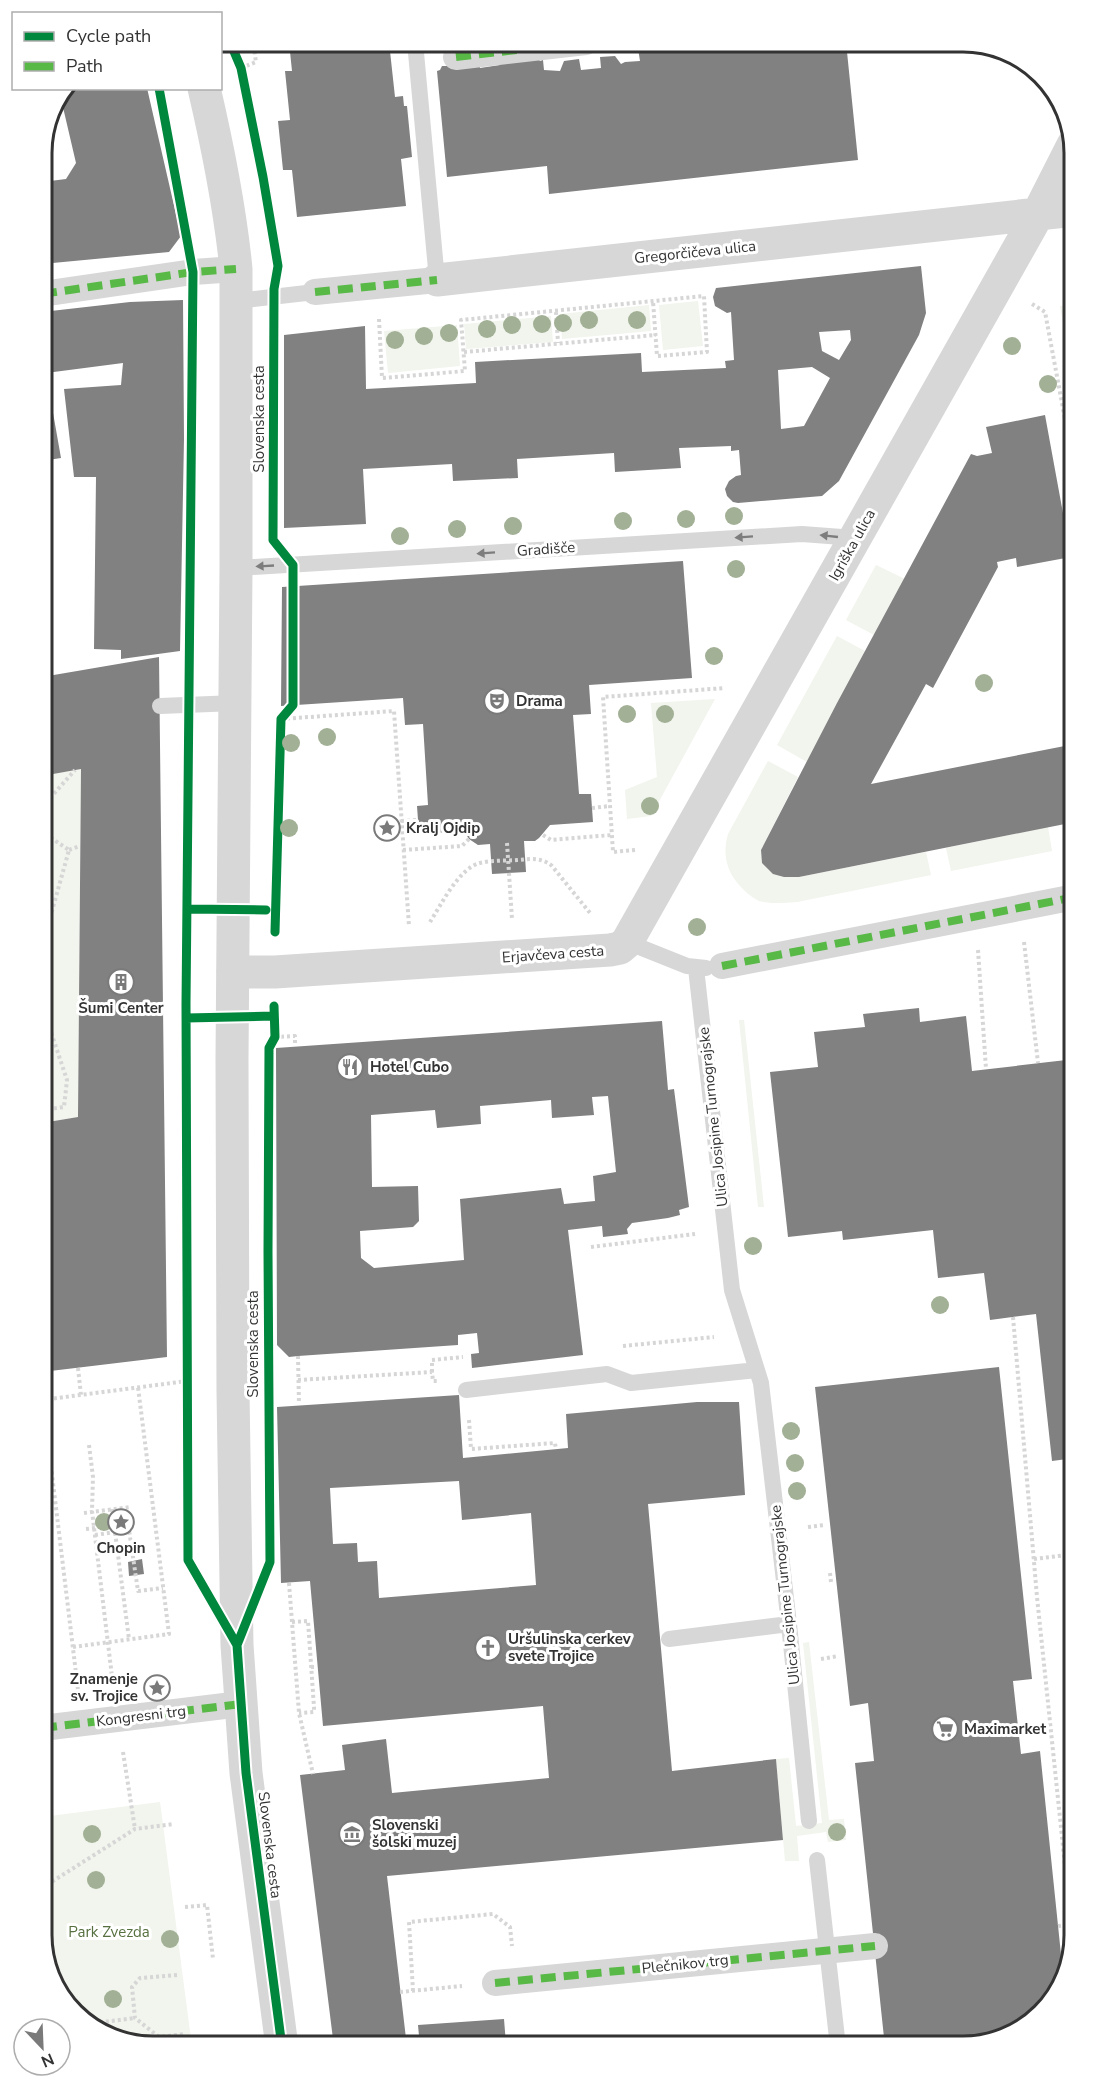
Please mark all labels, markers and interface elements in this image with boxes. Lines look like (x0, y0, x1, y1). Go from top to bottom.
legend (12, 12, 222, 90)
text: Cycle path (66, 24, 151, 48)
text: Path (66, 54, 103, 78)
street label: Gregorčičeva ulica (633, 236, 757, 268)
street label: Slovenska cesta (249, 365, 269, 473)
street label: Igriška ulica (824, 506, 880, 584)
one-way arrow (819, 531, 838, 541)
one-way arrow (734, 533, 753, 542)
street label: Gradišče (516, 537, 576, 561)
one-way arrow (476, 548, 495, 558)
one-way arrow (255, 562, 274, 571)
theatre icon: Drama (482, 686, 512, 716)
place label: Drama (516, 691, 563, 711)
place icon: Kralj Ojdip (372, 813, 402, 843)
place label: Kralj Ojdip (406, 818, 480, 838)
street label: Erjavčeva cesta (501, 940, 605, 968)
building icon: Šumi Center (106, 967, 136, 997)
place label: Šumi Center (78, 998, 164, 1018)
street label: Ulica Josipine Turnograjske (694, 1026, 732, 1208)
restaurant icon: Hotel Cubo (335, 1052, 365, 1082)
place label: Hotel Cubo (370, 1057, 449, 1077)
street label: Slovenska cesta (243, 1290, 263, 1398)
street label: Ulica Josipine Turnograjske (766, 1504, 804, 1686)
place icon: Chopin (106, 1507, 136, 1537)
place label: Chopin (96, 1538, 146, 1558)
place label: Uršulinska cerkev svete Trojice (508, 1629, 631, 1666)
church icon: Uršulinska cerkev svete Trojice (473, 1633, 503, 1663)
place label: Znamenje sv. Trojice (70, 1669, 138, 1706)
place icon: Znamenje sv. Trojice (142, 1673, 172, 1703)
street label: Kongresni trg (95, 1701, 187, 1731)
supermarket icon: Maximarket (930, 1714, 960, 1744)
place label: Maximarket (964, 1719, 1046, 1739)
street label: Slovenska cesta (254, 1790, 286, 1900)
place label: Slovenski šolski muzej (372, 1815, 457, 1852)
museum icon: Slovenski šolski muzej (337, 1819, 367, 1849)
park label: Park Zvezda (68, 1922, 150, 1942)
street label: Plečnikov trg (641, 1949, 729, 1979)
north arrow (12, 2017, 72, 2077)
text: N (38, 2047, 57, 2072)

